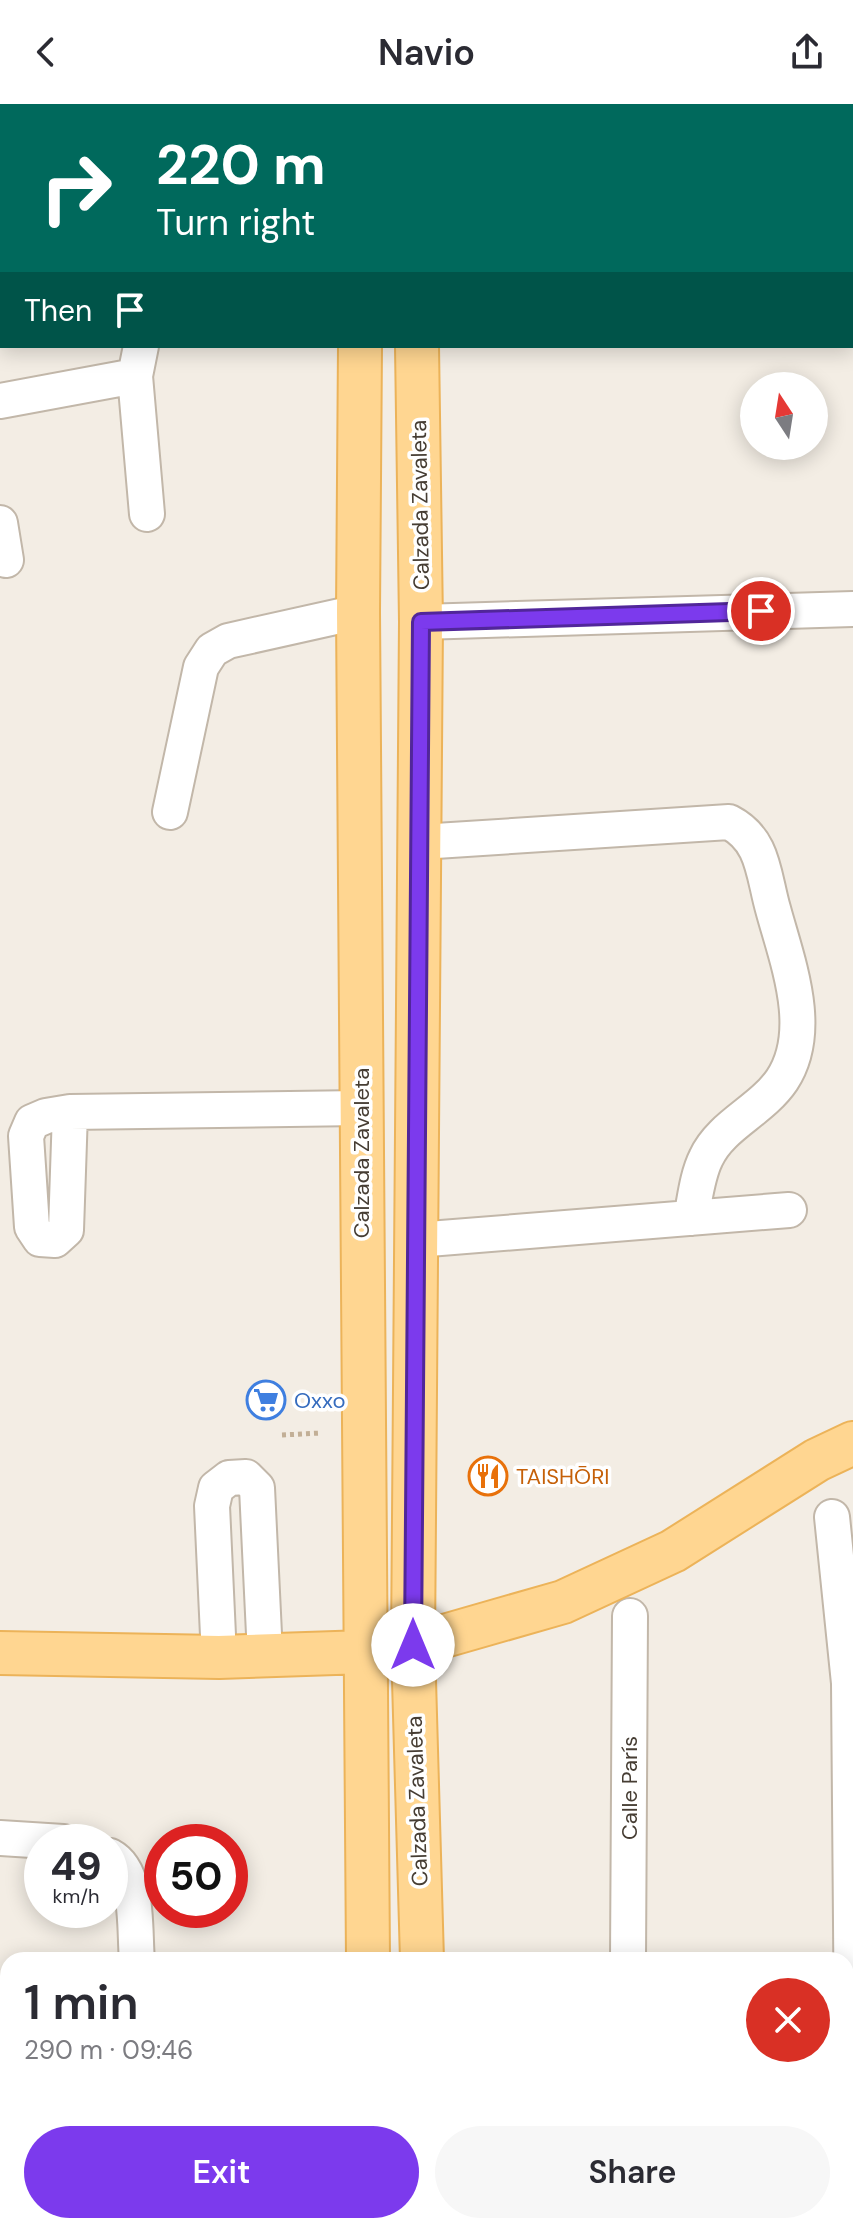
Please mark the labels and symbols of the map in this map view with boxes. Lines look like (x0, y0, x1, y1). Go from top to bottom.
north arrow (740, 372, 828, 460)
street label: Calzada Zavaleta (404, 420, 436, 590)
pin (727, 577, 795, 645)
street label: Calzada Zavaleta (347, 1068, 376, 1238)
supermarket icon: Oxxo (245, 1379, 287, 1421)
place label: Oxxo (294, 1386, 345, 1415)
restaurant icon: TAISHŌRI (467, 1455, 509, 1497)
place label: TAISHŌRI (516, 1462, 609, 1491)
position arrow (371, 1603, 455, 1687)
street label: Calzada Zavaleta (400, 1715, 434, 1887)
street label: Calle París (615, 1736, 644, 1840)
speed limit sign: 50 (144, 1824, 248, 1928)

